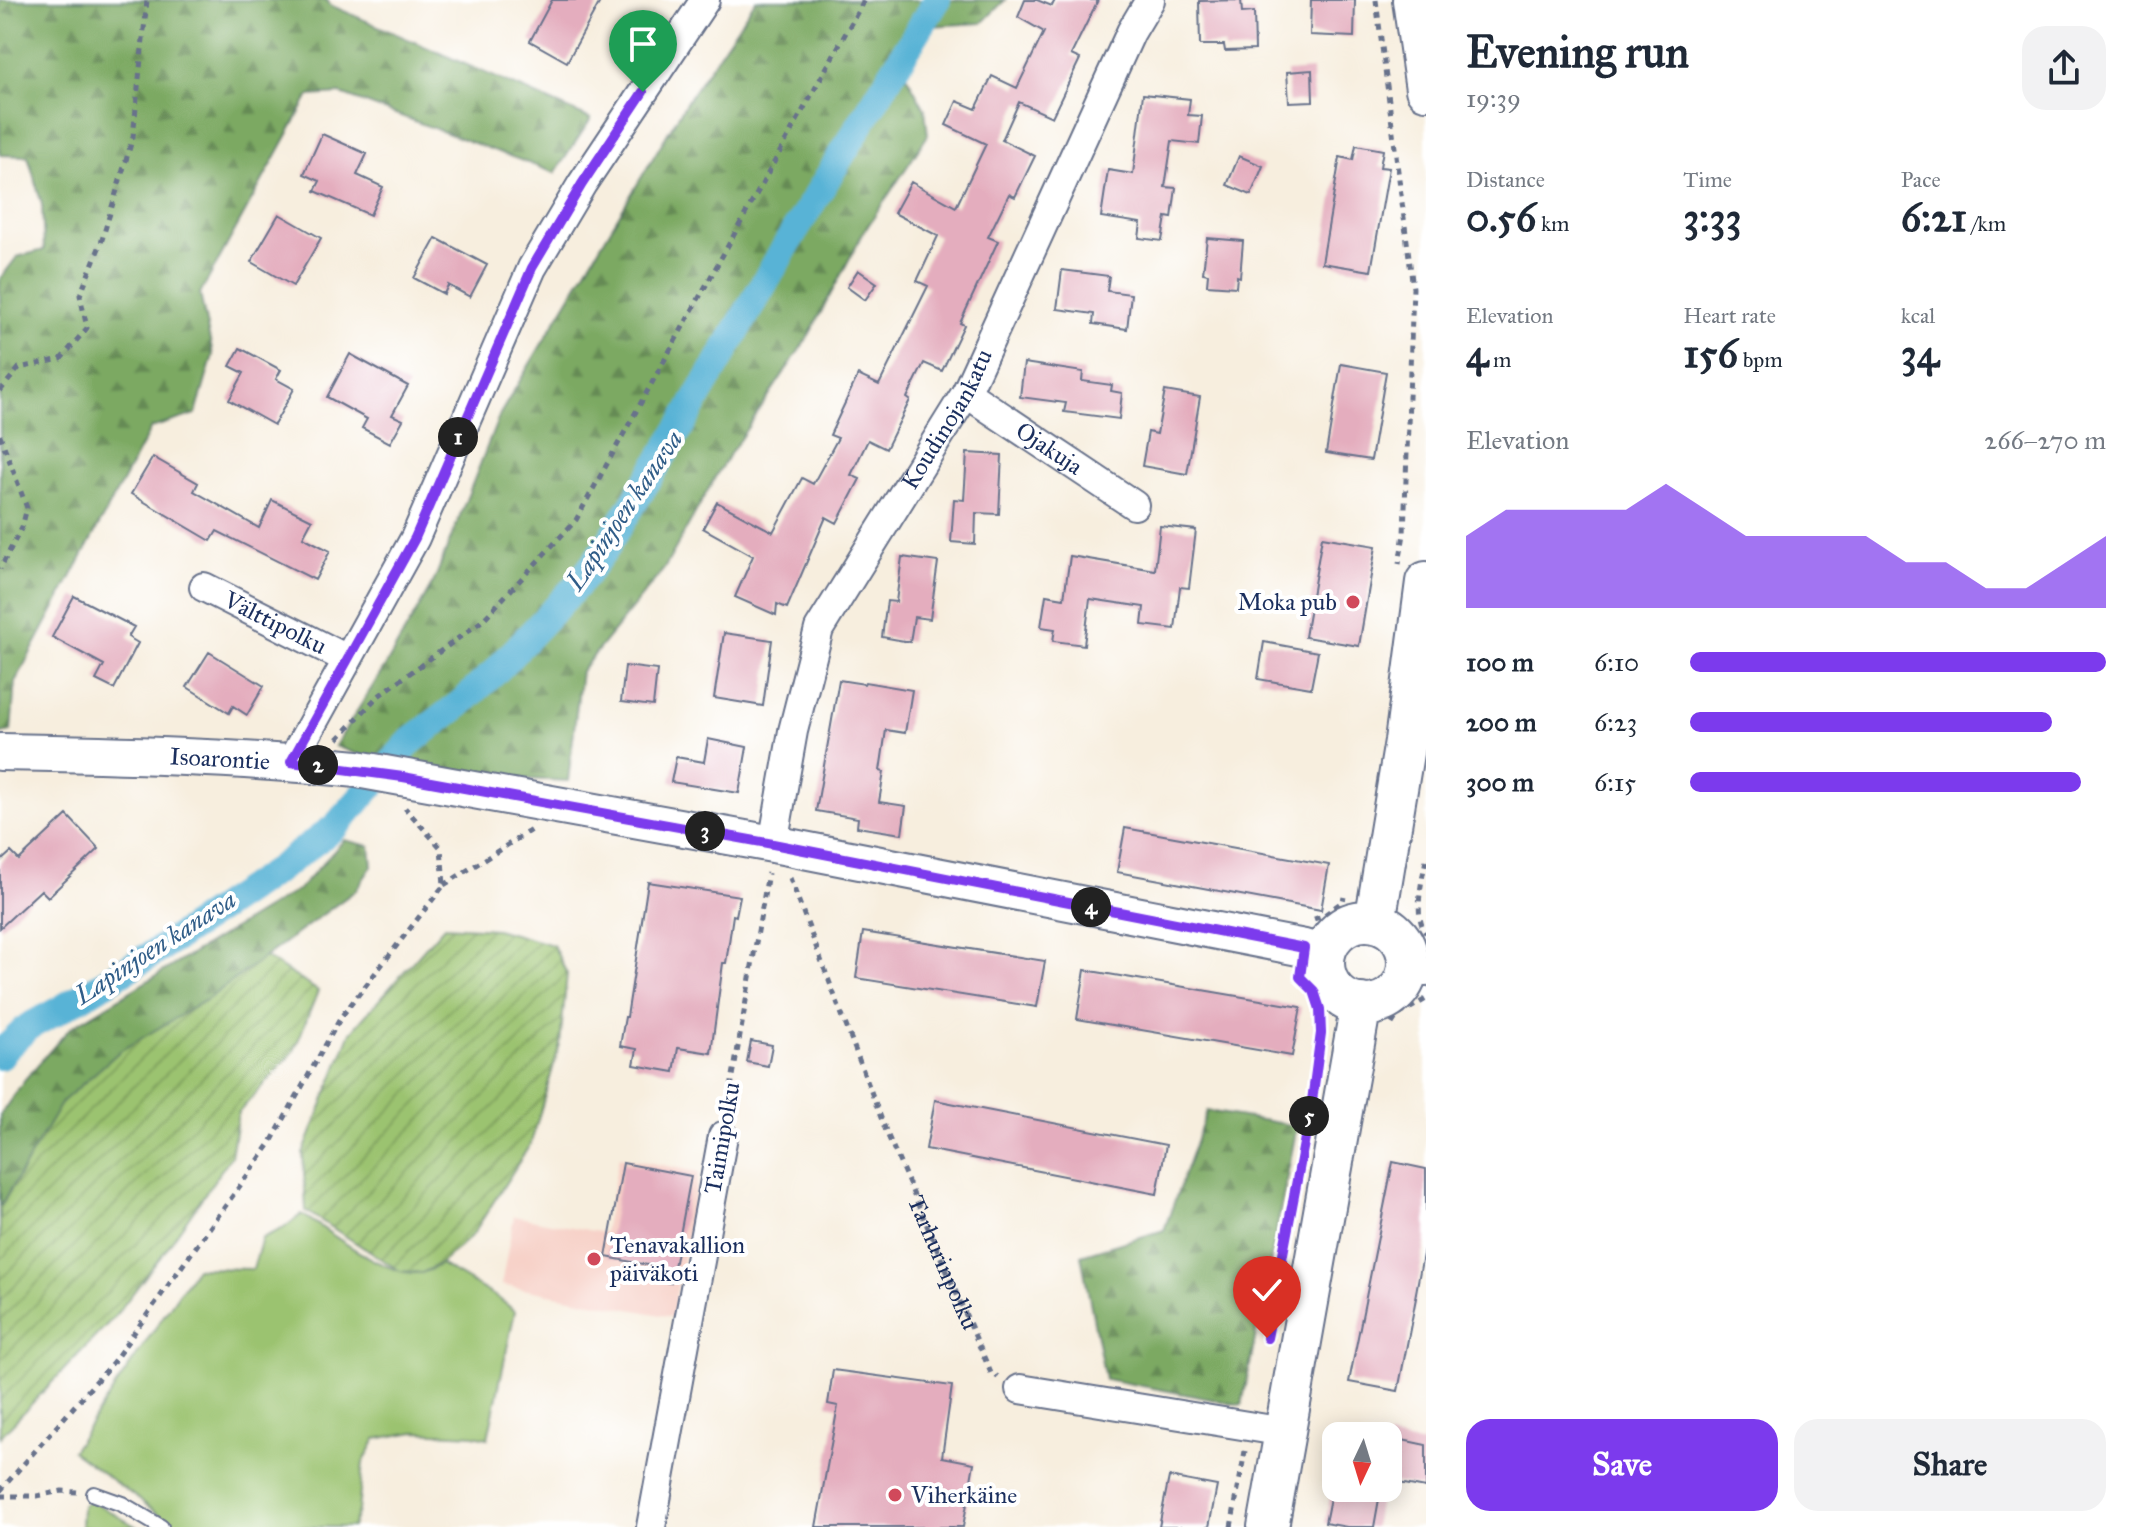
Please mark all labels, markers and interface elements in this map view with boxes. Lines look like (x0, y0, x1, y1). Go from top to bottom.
pin (609, 10, 677, 92)
icon: arrive (621, 22, 665, 66)
text: Evening run (1466, 25, 1689, 79)
button: share (2022, 26, 2106, 110)
text: 19:39 (1466, 82, 1521, 114)
text: Distance (1466, 166, 1545, 193)
text: Time (1683, 166, 1732, 193)
text: Pace (1901, 166, 1941, 193)
text: 0.56 (1466, 193, 1536, 242)
text: 3:33 (1683, 193, 1741, 242)
text: 6:21 (1901, 193, 1967, 242)
text: km (1536, 210, 1570, 237)
text: /km (1967, 210, 2006, 237)
text: Elevation (1466, 302, 1553, 329)
text: Heart rate (1683, 302, 1776, 329)
text: kcal (1901, 302, 1935, 329)
text: 4 (1466, 329, 1488, 378)
text: 156 (1683, 329, 1738, 378)
text: 34 (1901, 329, 1939, 378)
street label: Koudinojankatu (895, 344, 999, 495)
text: m (1488, 346, 1512, 373)
text: bpm (1738, 346, 1783, 373)
street label: Ojakuja (1010, 415, 1089, 482)
pin: 1 (438, 417, 478, 457)
text: 1 (454, 423, 462, 450)
water label: Lapinjoen kanava (558, 424, 690, 597)
text: Elevation (1466, 424, 1569, 456)
text: 266–270 m (1984, 424, 2106, 456)
street label: Välttipolku (218, 584, 332, 661)
place label: Moka pub (1238, 587, 1337, 617)
marker: Moka pub (1344, 593, 1362, 611)
text: 100 m (1466, 646, 1534, 678)
text: 6:10 (1594, 646, 1639, 678)
text: 200 m (1466, 706, 1537, 738)
text: 6:23 (1594, 706, 1637, 738)
street label: Isoarontie (169, 741, 271, 777)
pin: 2 (298, 745, 338, 785)
text: 2 (313, 751, 323, 778)
text: 300 m (1466, 766, 1534, 798)
text: 6:15 (1594, 766, 1636, 798)
pin: 3 (685, 811, 725, 851)
text: 3 (701, 817, 709, 844)
water label: Lapinjoen kanava (68, 883, 242, 1012)
pin: 4 (1071, 887, 1111, 927)
text: 4 (1085, 893, 1097, 920)
street label: Taimipolku (697, 1079, 747, 1196)
pin: 5 (1289, 1096, 1329, 1136)
text: 5 (1304, 1102, 1314, 1129)
street label: Tarhurinpolku (901, 1191, 985, 1334)
place label: Tenavakallion päiväkoti (609, 1230, 745, 1288)
marker: Tenavakallion päiväkoti (585, 1250, 603, 1268)
pin (1233, 1256, 1301, 1338)
icon: check (1245, 1268, 1289, 1312)
button: Save (1466, 1419, 1778, 1511)
button: Share (1794, 1419, 2106, 1511)
north arrow (1322, 1422, 1402, 1502)
map controls (1322, 1422, 1402, 1502)
place label: Viherkäine (910, 1480, 1017, 1510)
marker: Viherkäine (886, 1486, 904, 1504)

